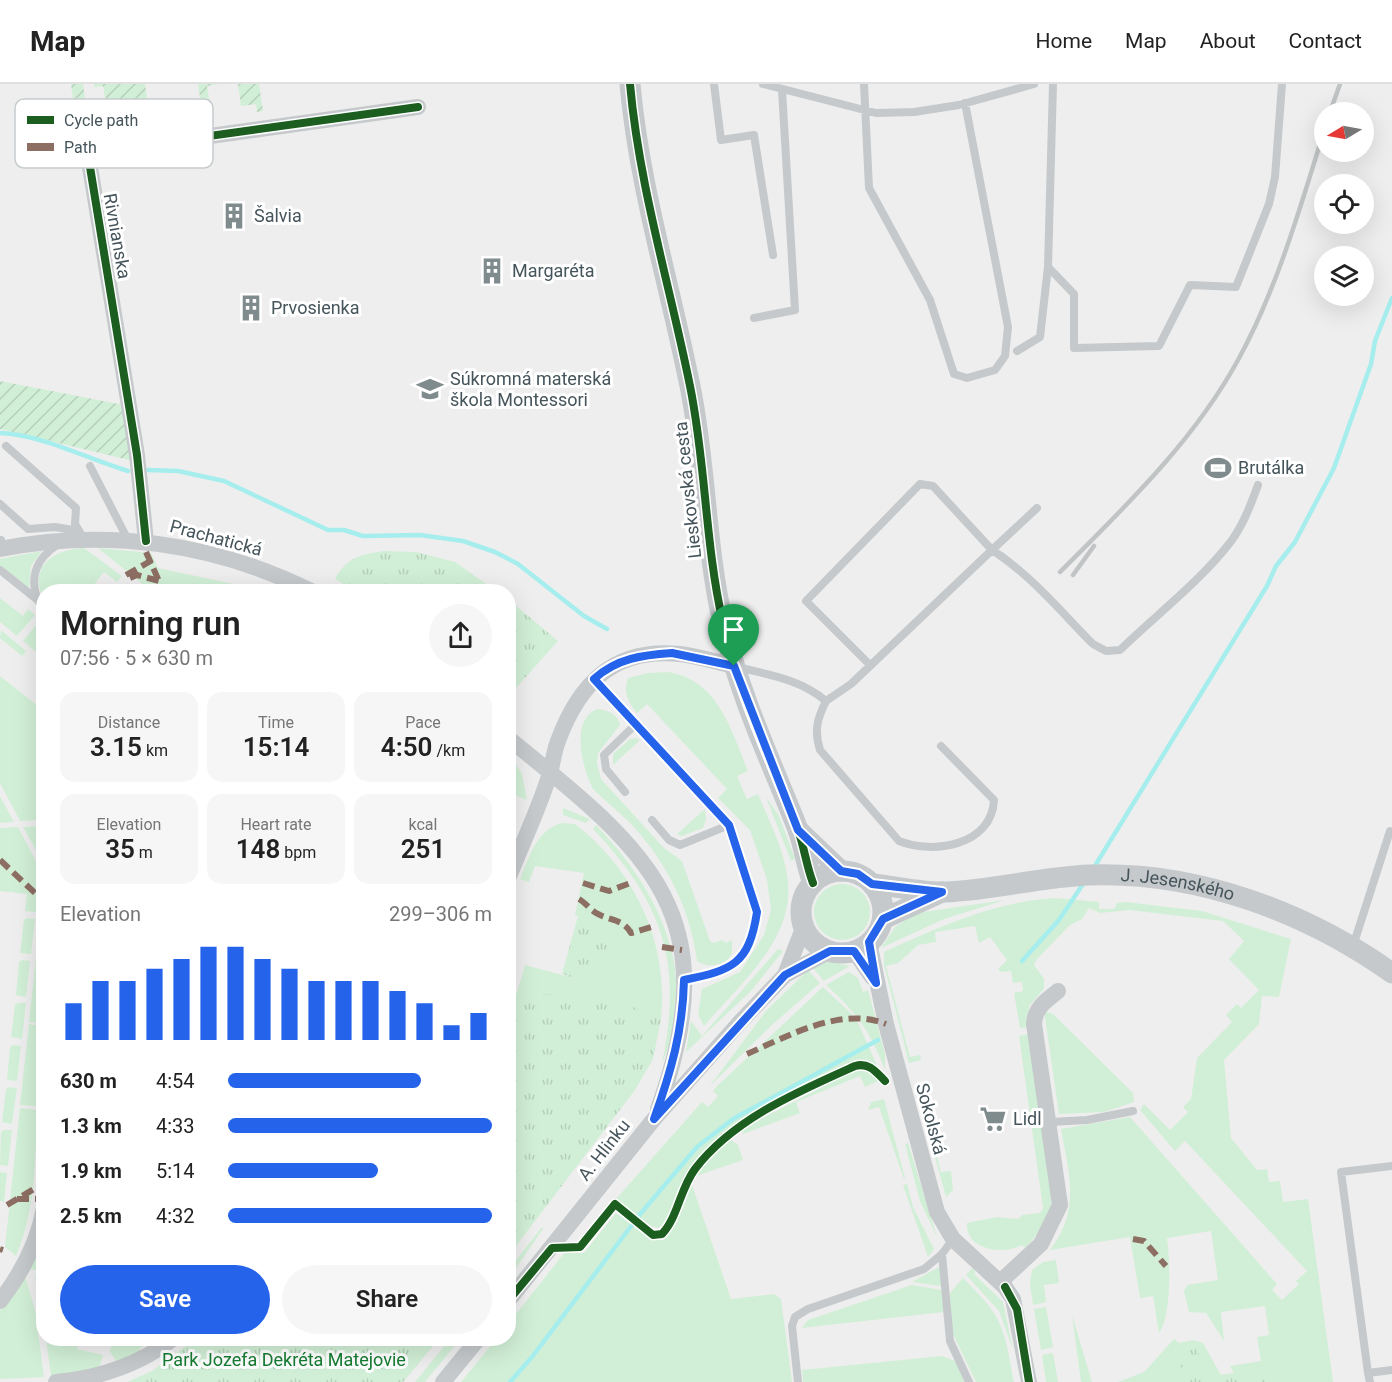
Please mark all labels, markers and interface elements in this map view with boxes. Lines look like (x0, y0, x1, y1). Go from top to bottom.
text: Map (30, 25, 85, 58)
text: Home (1036, 29, 1092, 53)
text: Map (1125, 29, 1167, 53)
text: About (1200, 29, 1256, 53)
text: Contact (1289, 29, 1362, 53)
legend (15, 99, 213, 168)
north arrow (1314, 102, 1374, 162)
map controls (1314, 102, 1374, 306)
text: Cycle path (64, 111, 138, 130)
text: Path (64, 138, 97, 157)
button: locate (1314, 174, 1374, 234)
street label: Rivnianska (100, 192, 135, 280)
building icon: Šalvia (219, 201, 249, 231)
place label: Šalvia (254, 205, 302, 226)
button: layers (1314, 246, 1374, 306)
building icon: Margaréta (477, 256, 507, 286)
place label: Margaréta (512, 260, 595, 281)
building icon: Prvosienka (236, 293, 266, 323)
place label: Prvosienka (271, 297, 360, 318)
place label: Súkromná materská škola Montessori (450, 368, 611, 410)
school or university icon: Súkromná materská škola Montessori (415, 374, 445, 404)
street label: Lieskovská cesta (670, 421, 705, 560)
sports icon: Brutálka (1203, 453, 1233, 483)
place label: Brutálka (1238, 457, 1304, 478)
street label: Prachatická (168, 515, 265, 560)
text: Morning run (60, 604, 241, 643)
button: share (429, 604, 492, 667)
pin (708, 604, 759, 666)
icon: arrive (717, 613, 750, 646)
text: 07:56 · 5 × 630 m (60, 646, 213, 670)
text: Distance (98, 713, 160, 732)
text: Time (258, 713, 294, 732)
text: Pace (405, 713, 441, 732)
text: 3.15 (90, 732, 142, 762)
text: 15:14 (243, 732, 309, 762)
text: 4:50 (381, 732, 432, 762)
text: km (142, 741, 168, 760)
text: /km (432, 741, 465, 760)
text: Elevation (97, 815, 161, 834)
text: Heart rate (240, 815, 312, 834)
text: kcal (409, 815, 437, 834)
text: 35 (105, 834, 135, 864)
text: 148 (236, 834, 280, 864)
text: 251 (401, 834, 445, 864)
text: m (135, 843, 153, 862)
text: bpm (280, 843, 316, 862)
street label: J. Jesenského (1120, 864, 1237, 904)
text: Elevation (60, 902, 141, 926)
text: 299–306 m (389, 902, 492, 926)
text: 630 m (60, 1069, 117, 1093)
text: 4:54 (156, 1069, 195, 1093)
street label: Sokolská (912, 1081, 951, 1157)
supermarket icon: Lidl (978, 1104, 1008, 1134)
place label: Lidl (1013, 1108, 1042, 1129)
text: 1.3 km (60, 1114, 122, 1138)
text: 4:33 (156, 1114, 195, 1138)
street label: A. Hlinku (573, 1115, 634, 1184)
text: 1.9 km (60, 1159, 122, 1183)
text: 5:14 (156, 1159, 195, 1183)
text: 2.5 km (60, 1204, 122, 1228)
text: 4:32 (156, 1204, 195, 1228)
button: Save (60, 1265, 270, 1334)
button: Share (282, 1265, 492, 1334)
park label: Park Jozefa Dekréta Matejovie (162, 1349, 406, 1370)

